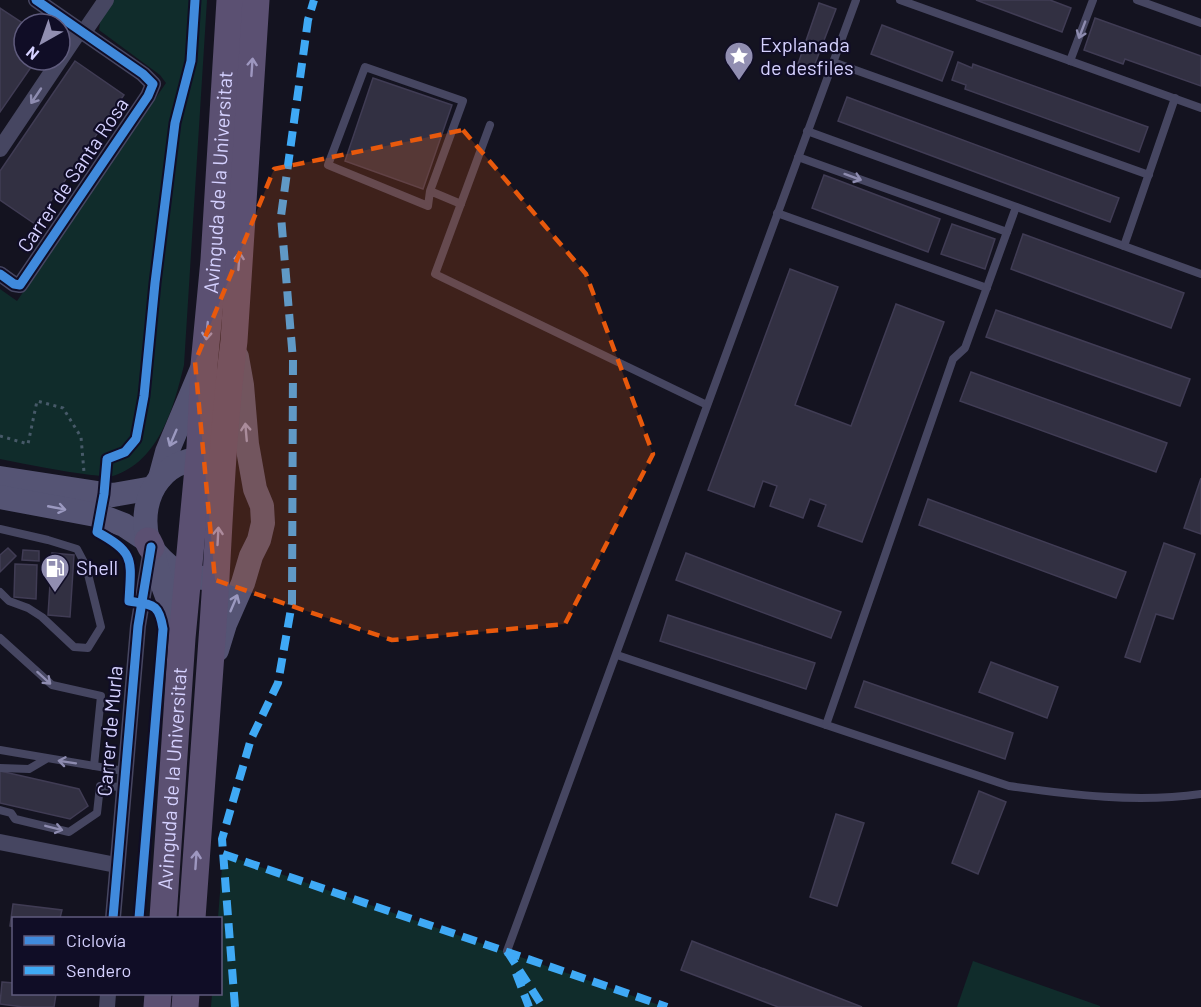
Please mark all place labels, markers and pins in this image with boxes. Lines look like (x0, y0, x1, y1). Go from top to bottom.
place label: Explanada de desfiles (760, 32, 854, 79)
place icon: Explanada de desfiles (723, 40, 755, 82)
fuel station icon: Shell (39, 552, 71, 594)
place label: Shell (76, 555, 118, 579)

